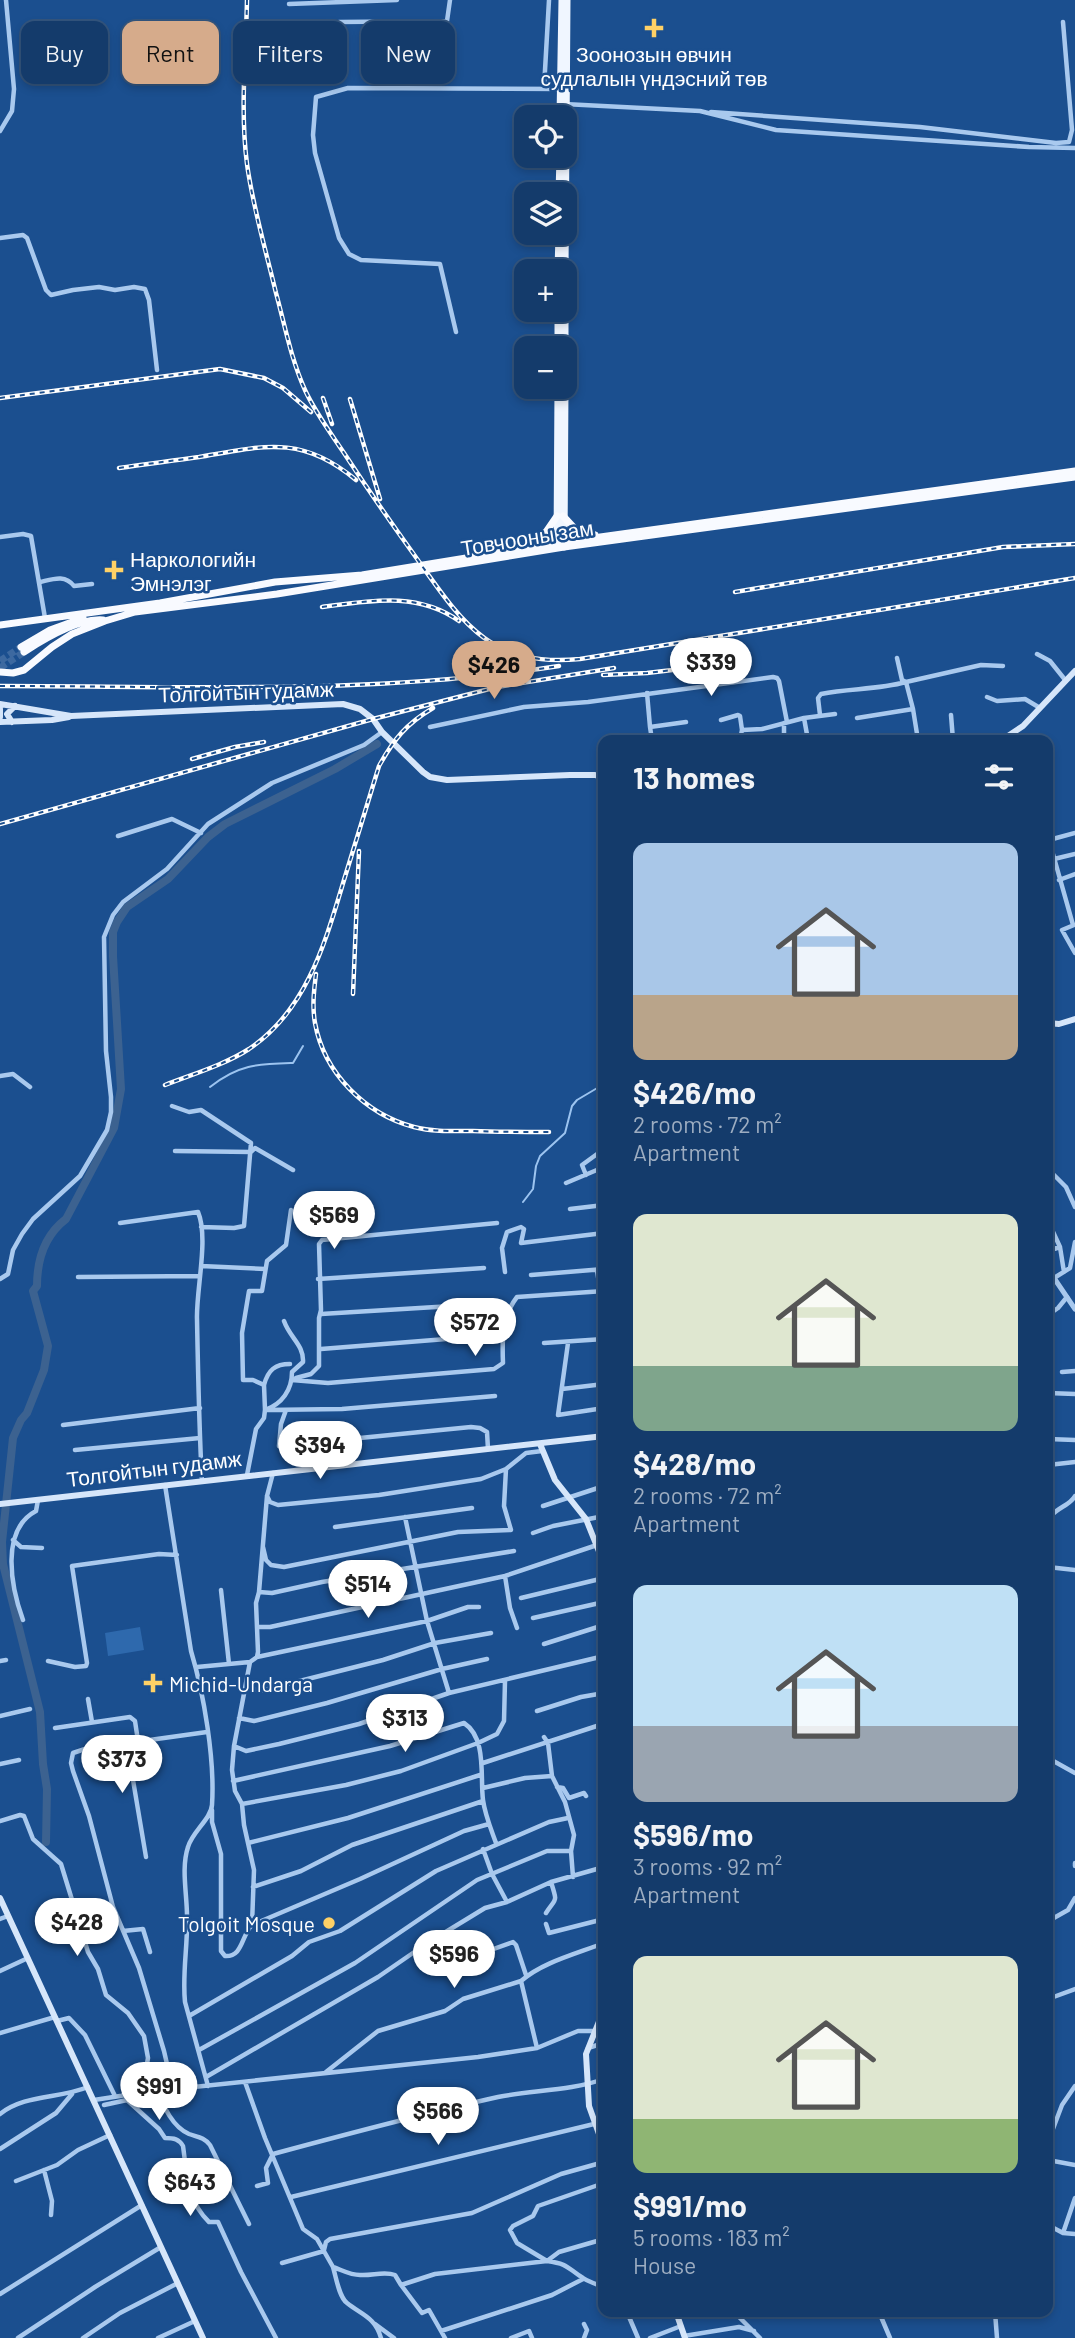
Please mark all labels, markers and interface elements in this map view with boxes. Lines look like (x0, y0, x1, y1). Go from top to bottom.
marker: Зоонозын өвчин судлалын үндэсний төв (644, 18, 664, 38)
chip: Buy (21, 21, 108, 84)
chip: Rent (122, 21, 219, 84)
chip: Filters (233, 21, 347, 84)
chip: New (361, 21, 455, 84)
place label: Зоонозын өвчин судлалын үндэсний төв (540, 41, 768, 90)
map controls (514, 105, 577, 399)
button: locate (514, 105, 577, 168)
button: layers (514, 182, 577, 245)
button: + (514, 259, 577, 322)
button: − (514, 336, 577, 399)
street label: Товчооны зам (459, 514, 595, 560)
place label: Наркологийн Эмнэлэг (130, 546, 256, 595)
marker: Наркологийн Эмнэлэг (104, 560, 124, 580)
pin: $339 (670, 638, 752, 698)
pin: $426 (453, 642, 535, 701)
text: $339 (686, 647, 736, 675)
text: $426 (468, 650, 520, 678)
street label: Толгойтын гудамж (158, 675, 334, 707)
icon: filters (980, 758, 1018, 796)
text: 13 homes (633, 759, 755, 795)
icon: home (763, 889, 889, 1015)
text: $426/mo (633, 1074, 756, 1110)
text: 2 rooms · 72 m² (633, 1110, 782, 1138)
text: Apartment (633, 1138, 740, 1166)
pin: $569 (293, 1192, 375, 1251)
text: $569 (309, 1200, 359, 1228)
icon: home (763, 1260, 889, 1386)
pin: $572 (434, 1298, 516, 1358)
text: $572 (450, 1307, 500, 1335)
pin: $394 (279, 1422, 361, 1481)
text: $394 (294, 1430, 346, 1458)
street label: Толгойтын гудамж (65, 1445, 243, 1491)
text: $428/mo (633, 1445, 756, 1481)
text: 2 rooms · 72 m² (633, 1481, 782, 1509)
text: Apartment (633, 1509, 740, 1537)
pin: $514 (327, 1560, 409, 1620)
text: $514 (344, 1569, 392, 1597)
icon: home (763, 1631, 889, 1757)
place label: Michid-Undarga (169, 1671, 313, 1696)
marker: Michid-Undarga (143, 1673, 163, 1693)
pin: $313 (364, 1694, 446, 1754)
text: $313 (382, 1703, 428, 1731)
pin: $373 (81, 1736, 163, 1795)
text: $373 (97, 1744, 147, 1772)
text: $596/mo (633, 1816, 753, 1852)
text: 3 rooms · 92 m² (633, 1852, 782, 1880)
text: Apartment (633, 1880, 740, 1908)
pin: $428 (36, 1898, 118, 1958)
text: $428 (51, 1907, 103, 1935)
place label: Tolgoit Mosque (178, 1911, 315, 1936)
marker: Tolgoit Mosque (321, 1915, 337, 1931)
pin: $596 (413, 1930, 495, 1990)
text: $596 (429, 1939, 479, 1967)
icon: home (763, 2002, 889, 2128)
pin: $991 (118, 2062, 200, 2122)
text: $991 (136, 2071, 182, 2099)
pin: $566 (397, 2088, 479, 2147)
text: $566 (413, 2096, 463, 2124)
pin: $643 (149, 2158, 231, 2218)
text: $643 (164, 2167, 216, 2195)
text: $991/mo (633, 2187, 747, 2223)
text: 5 rooms · 183 m² (633, 2223, 790, 2251)
text: House (633, 2251, 696, 2279)

